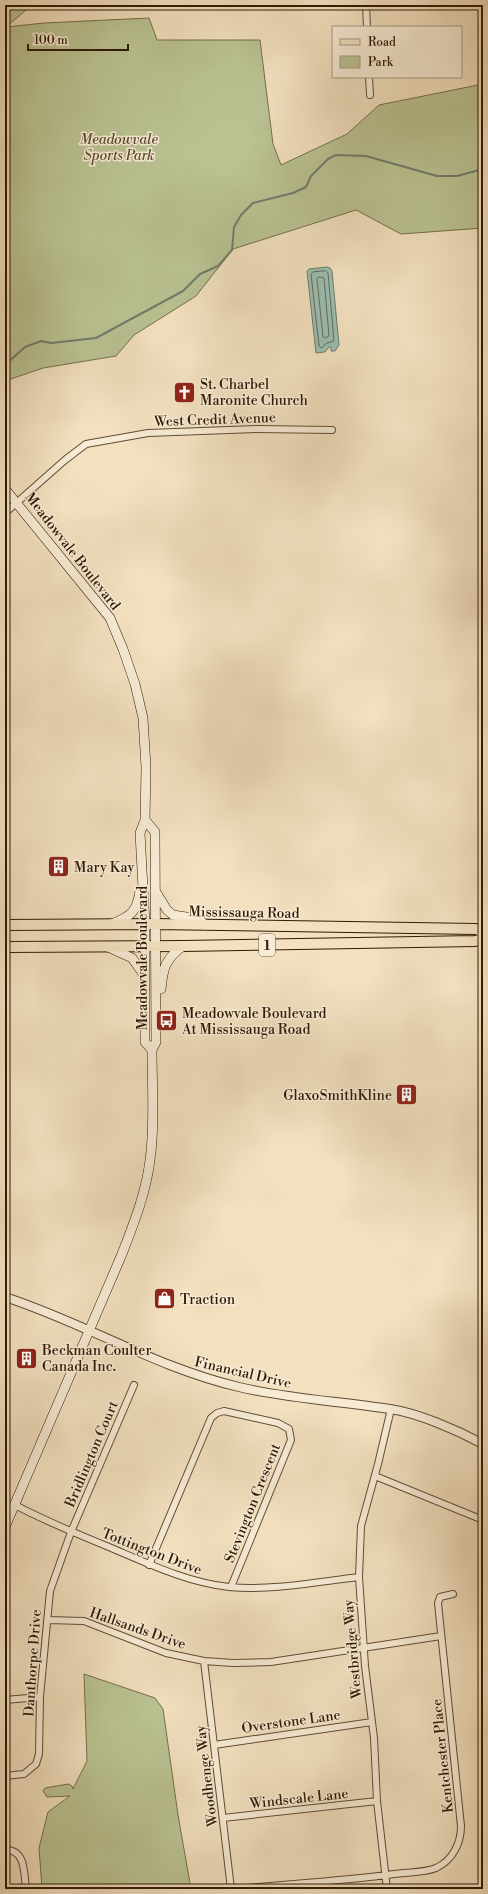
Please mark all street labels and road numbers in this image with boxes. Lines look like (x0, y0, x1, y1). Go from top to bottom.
street label: West Credit Avenue (153, 409, 276, 431)
street label: Meadowvale Boulevard (21, 489, 124, 614)
street label: Meadowvale Boulevard (134, 886, 152, 1030)
street label: Mississauga Road (188, 903, 300, 923)
road number: 1 (259, 934, 275, 956)
street label: Financial Drive (193, 1353, 293, 1393)
street label: Bridlington Court (61, 1398, 122, 1511)
street label: Stevington Crescent (221, 1441, 285, 1566)
street label: Tottington Drive (99, 1525, 204, 1579)
street label: Westbridge Way (340, 1598, 366, 1700)
street label: Hallsands Drive (87, 1604, 188, 1654)
street label: Danthorpe Drive (20, 1609, 46, 1717)
street label: Kentchester Place (428, 1698, 458, 1814)
street label: Overstone Lane (240, 1706, 342, 1738)
street label: Woodhenge Way (192, 1724, 222, 1828)
street label: Windscale Lane (248, 1785, 349, 1813)

